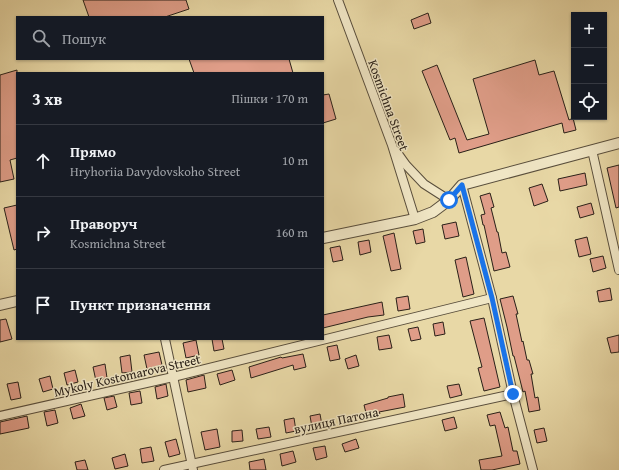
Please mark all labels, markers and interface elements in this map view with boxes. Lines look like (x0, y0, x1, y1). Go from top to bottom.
map controls (571, 12, 607, 120)
button: + (571, 12, 607, 48)
search box (16, 16, 324, 60)
icon: search (30, 27, 52, 49)
text: Пошук (62, 28, 106, 49)
button: − (571, 48, 607, 84)
street label: Kosmichna Street (363, 57, 414, 154)
button: locate (571, 84, 607, 120)
text: 3 хв (32, 86, 62, 111)
text: Пішки · 170 m (231, 89, 308, 108)
text: Прямо (70, 141, 116, 162)
icon: ahead (32, 150, 54, 172)
text: 10 m (282, 151, 308, 170)
text: Hryhoriia Davydovskoho Street (70, 162, 240, 181)
route start (440, 191, 458, 209)
text: Праворуч (70, 213, 137, 234)
icon: right (32, 222, 54, 244)
text: 160 m (276, 223, 308, 242)
text: Kosmichna Street (70, 234, 166, 253)
icon: arrive (32, 294, 54, 316)
text: Пункт призначення (70, 294, 211, 315)
street label: Mykoly Kostomarova Street (52, 349, 203, 402)
route end (504, 385, 522, 403)
street label: вулиця Патона (292, 402, 381, 439)

